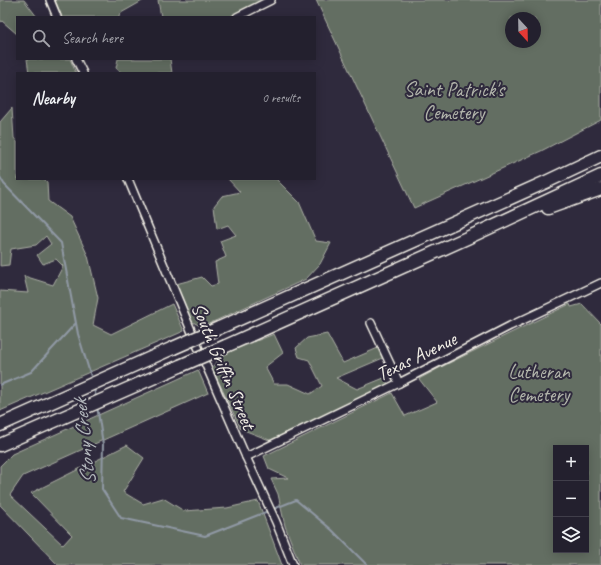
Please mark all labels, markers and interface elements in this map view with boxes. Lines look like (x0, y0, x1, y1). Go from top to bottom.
north arrow (505, 12, 541, 48)
search box (16, 16, 316, 60)
icon: search (30, 27, 52, 49)
text: Search here (62, 29, 123, 48)
park label: Saint Patrick's Cemetery (404, 77, 506, 125)
text: Nearby (32, 88, 75, 109)
text: 0 results (262, 90, 300, 106)
street label: South Griffin Street (186, 299, 262, 435)
street label: Texas Avenue (372, 326, 462, 387)
park label: Lutheran Cemetery (508, 359, 572, 407)
water label: Stony Creek (66, 395, 101, 486)
map controls (553, 445, 589, 553)
button: + (553, 445, 589, 481)
button: − (553, 481, 589, 517)
button: layers (553, 517, 589, 553)

